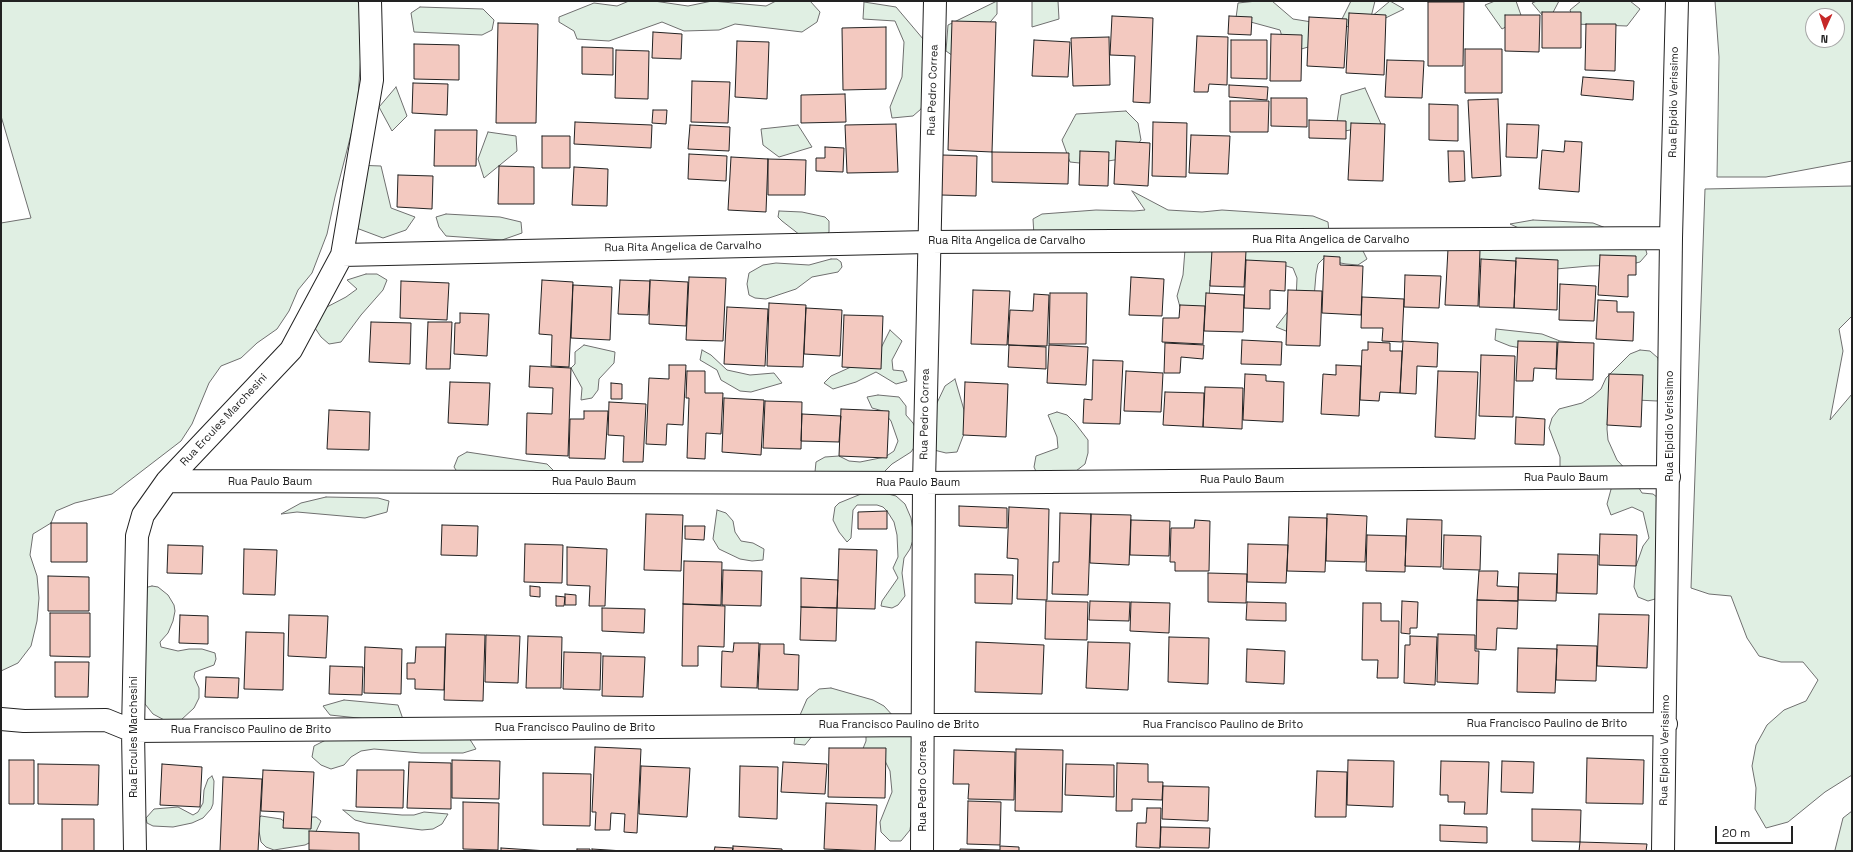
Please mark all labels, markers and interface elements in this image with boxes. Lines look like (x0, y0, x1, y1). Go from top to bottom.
north arrow (1805, 8, 1845, 48)
text: N (1820, 32, 1828, 46)
street label: Rua Pedro Correa (925, 44, 941, 136)
street label: Rua Elpidio Verissimo (1666, 46, 1682, 158)
street label: Rua Rita Angelica de Carvalho (1252, 233, 1410, 247)
street label: Rua Rita Angelica de Carvalho (928, 234, 1086, 248)
street label: Rua Rita Angelica de Carvalho (604, 239, 762, 255)
street label: Rua Pedro Correa (918, 368, 932, 460)
street label: Rua Elpidio Verissimo (1663, 370, 1677, 482)
street label: Rua Ercules Marchesini (178, 371, 270, 469)
street label: Rua Paulo Baum (1524, 471, 1608, 485)
street label: Rua Paulo Baum (1200, 473, 1284, 487)
street label: Rua Paulo Baum (228, 475, 312, 489)
street label: Rua Paulo Baum (552, 475, 636, 489)
street label: Rua Paulo Baum (876, 476, 960, 490)
street label: Rua Ercules Marchesini (127, 676, 141, 798)
street label: Rua Elpidio Verissimo (1657, 694, 1673, 806)
street label: Rua Francisco Paulino de Brito (1467, 717, 1627, 731)
street label: Rua Francisco Paulino de Brito (819, 718, 979, 732)
street label: Rua Francisco Paulino de Brito (1143, 718, 1303, 732)
street label: Rua Francisco Paulino de Brito (495, 721, 655, 735)
street label: Rua Francisco Paulino de Brito (171, 723, 331, 737)
street label: Rua Pedro Correa (916, 740, 930, 832)
scale bar (1717, 818, 1795, 844)
text: 20 m (1722, 825, 1750, 841)

